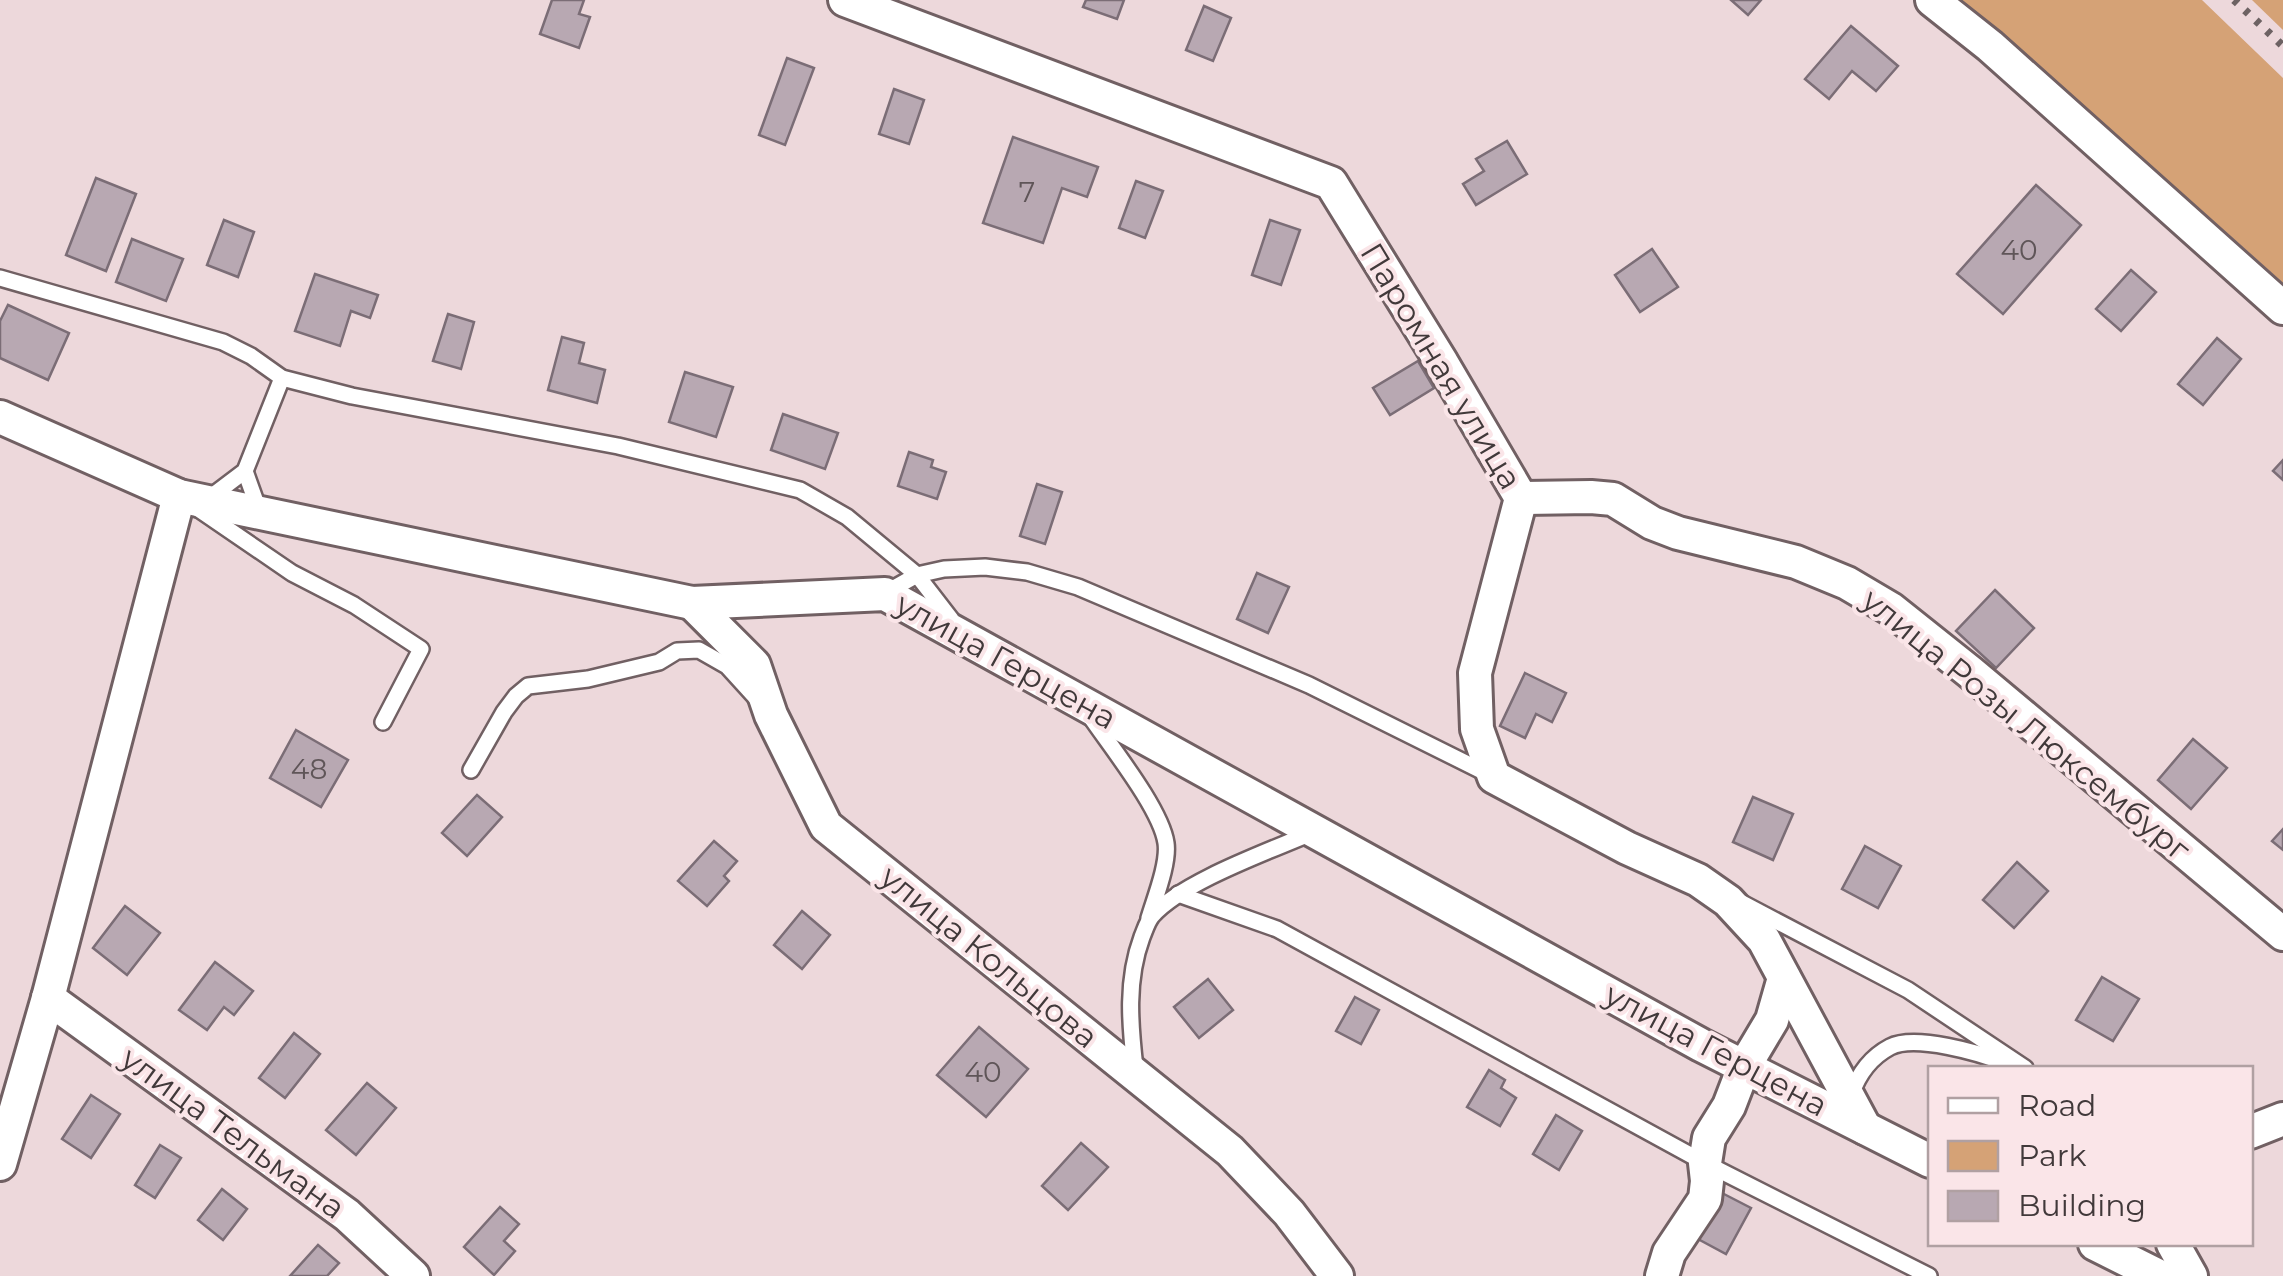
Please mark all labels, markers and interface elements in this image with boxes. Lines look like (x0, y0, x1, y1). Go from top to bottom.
house number: 7 (1019, 175, 1035, 209)
house number: 40 (2000, 233, 2038, 267)
street label: Паромная улица (1352, 235, 1530, 496)
street label: улица Розы Люксембург (1854, 580, 2199, 870)
street label: улица Герцена (888, 583, 1123, 737)
house number: 48 (291, 752, 327, 786)
street label: улица Кольцова (872, 856, 1106, 1056)
street label: улица Герцена (1597, 974, 1834, 1125)
street label: улица Тельмана (113, 1038, 353, 1227)
house number: 40 (964, 1055, 1002, 1089)
legend (1928, 1066, 2253, 1246)
text: Road (2018, 1087, 2096, 1124)
text: Park (2018, 1137, 2087, 1174)
text: Building (2018, 1187, 2146, 1224)

